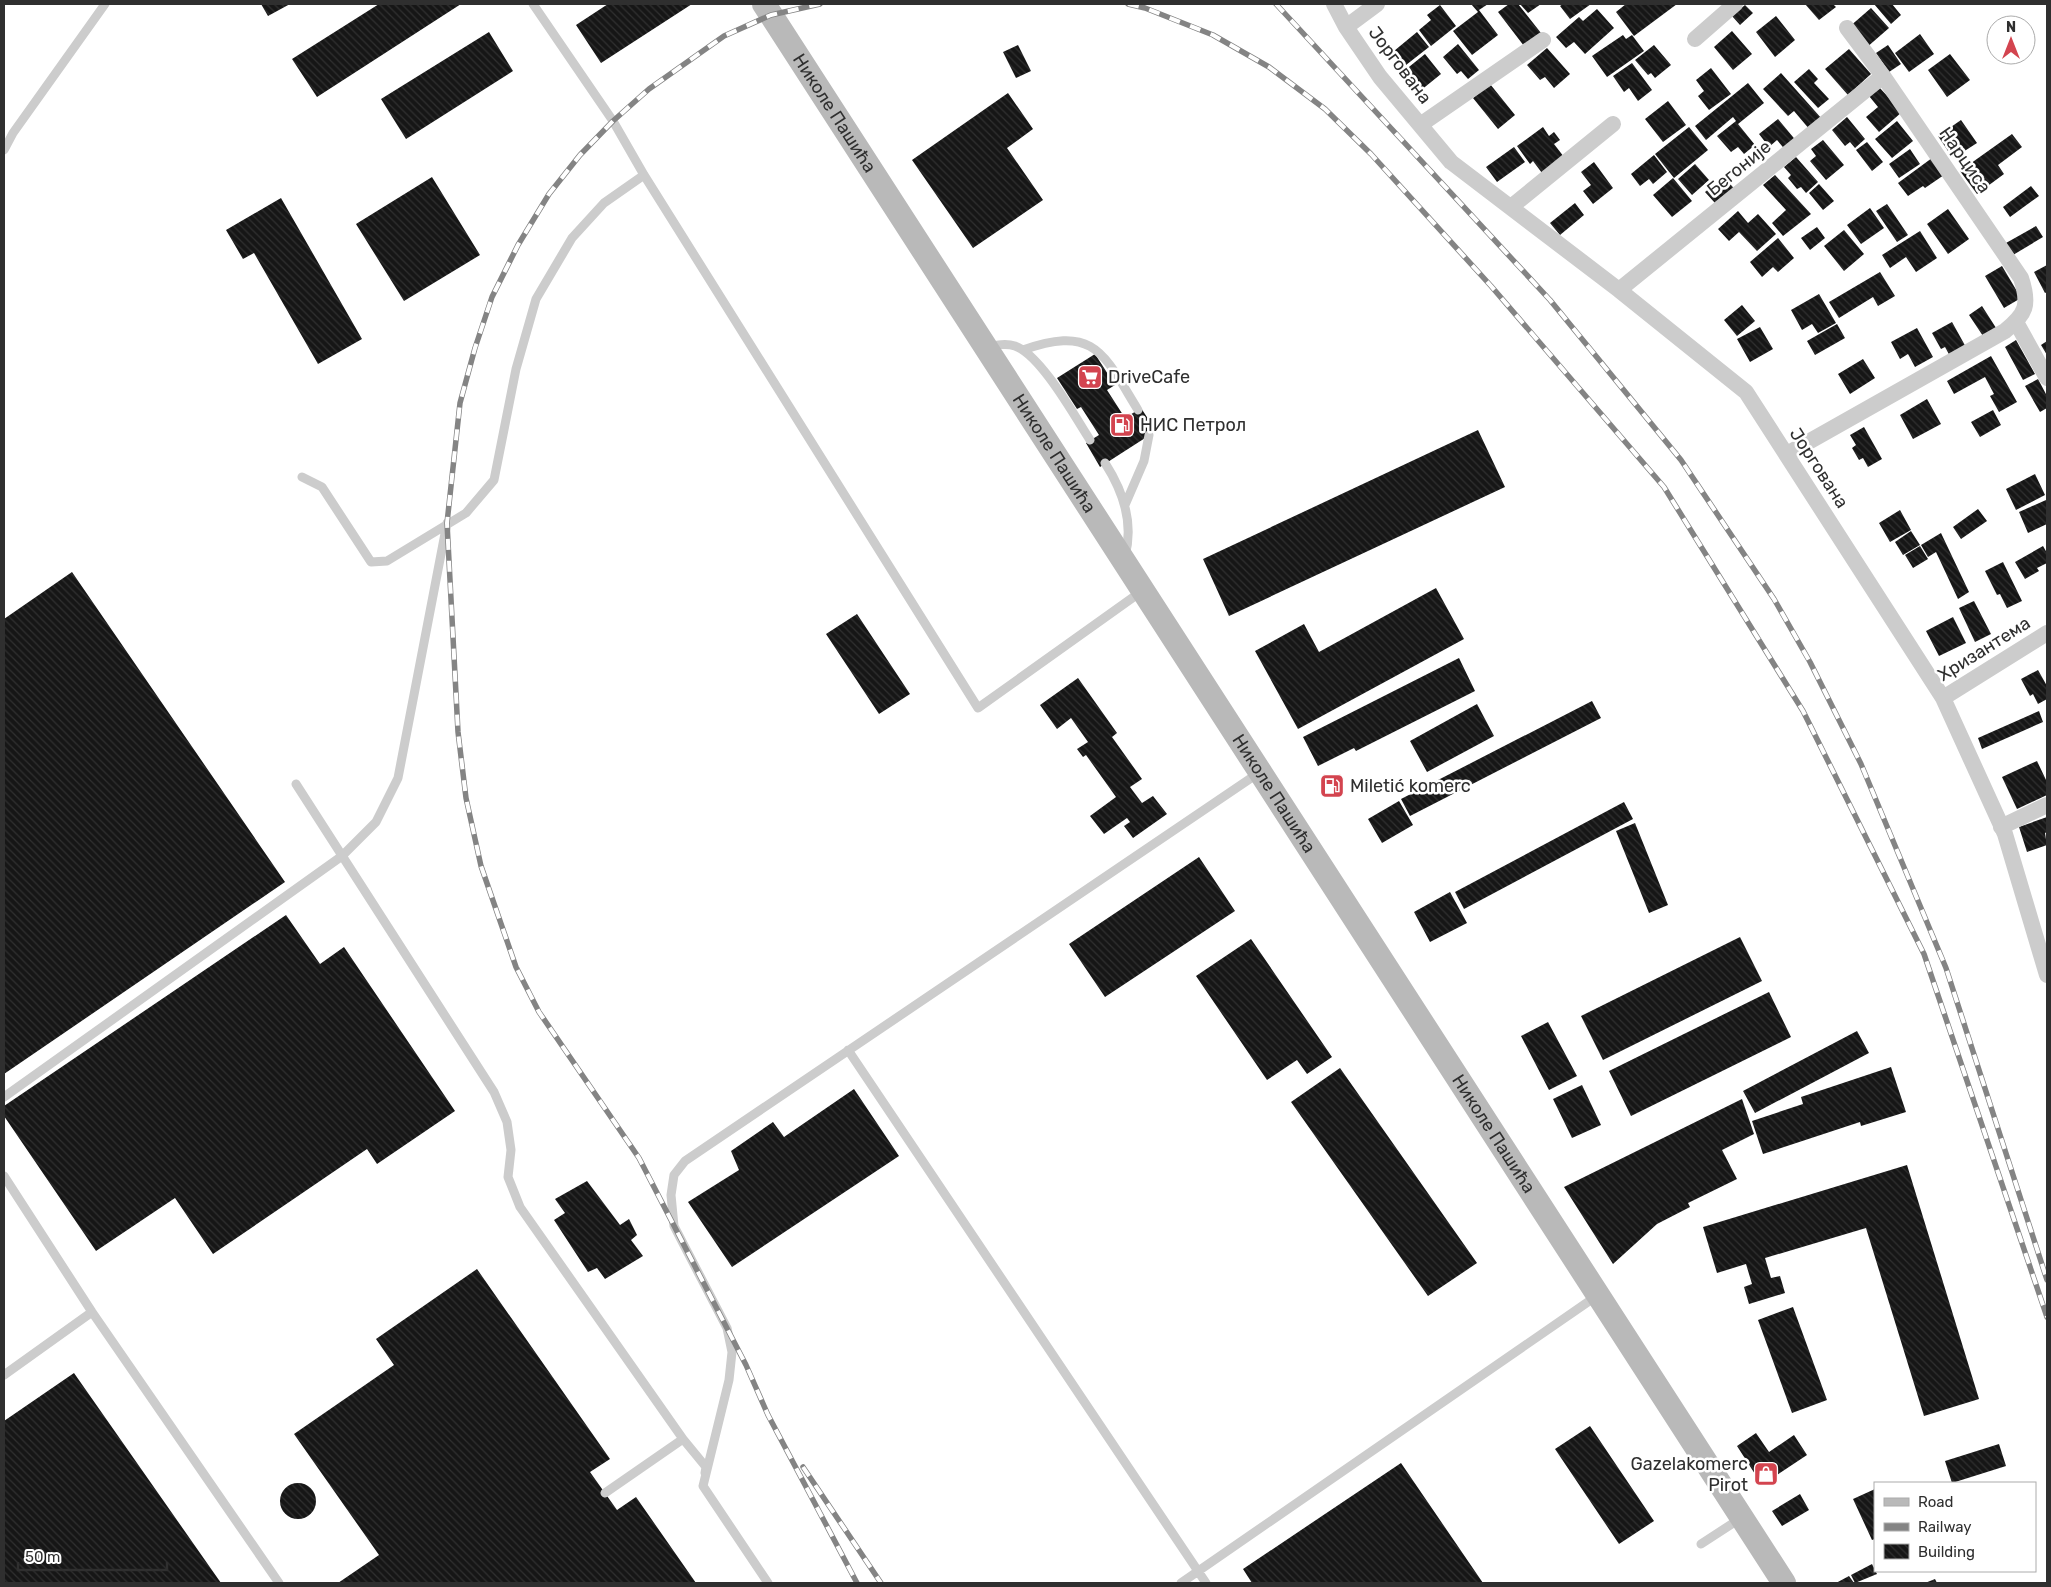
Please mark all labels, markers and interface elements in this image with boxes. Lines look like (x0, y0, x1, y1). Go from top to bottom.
north arrow (1986, 15, 2036, 65)
text: N (2006, 19, 2016, 36)
street label: Јоргована (1364, 22, 1436, 108)
street label: Николе Пашића (788, 50, 881, 177)
street label: Нарциса (1934, 123, 1996, 197)
street label: Бегоније (1703, 136, 1775, 200)
supermarket icon: DriveCafe (1077, 364, 1103, 390)
place label: DriveCafe (1108, 366, 1190, 388)
street label: Николе Пашића (1008, 390, 1101, 517)
fuel station icon: НИС Петрол (1109, 412, 1135, 438)
place label: НИС Петрол (1140, 414, 1246, 436)
street label: Јоргована (1785, 424, 1853, 512)
street label: Хризантема (1934, 612, 2034, 686)
street label: Николе Пашића (1228, 730, 1321, 857)
fuel station icon: Miletić komerc (1319, 773, 1345, 799)
place label: Miletić komerc (1350, 775, 1471, 797)
street label: Николе Пашића (1447, 1070, 1540, 1197)
place label: Gazelakomerc Pirot (1631, 1453, 1748, 1496)
shop icon: Gazelakomerc Pirot (1753, 1461, 1779, 1487)
legend (1874, 1482, 2036, 1572)
text: Road (1918, 1493, 1954, 1511)
text: Railway (1918, 1518, 1972, 1536)
scale bar (18, 1540, 166, 1572)
text: Building (1918, 1543, 1975, 1561)
text: 50 m (25, 1548, 60, 1566)

